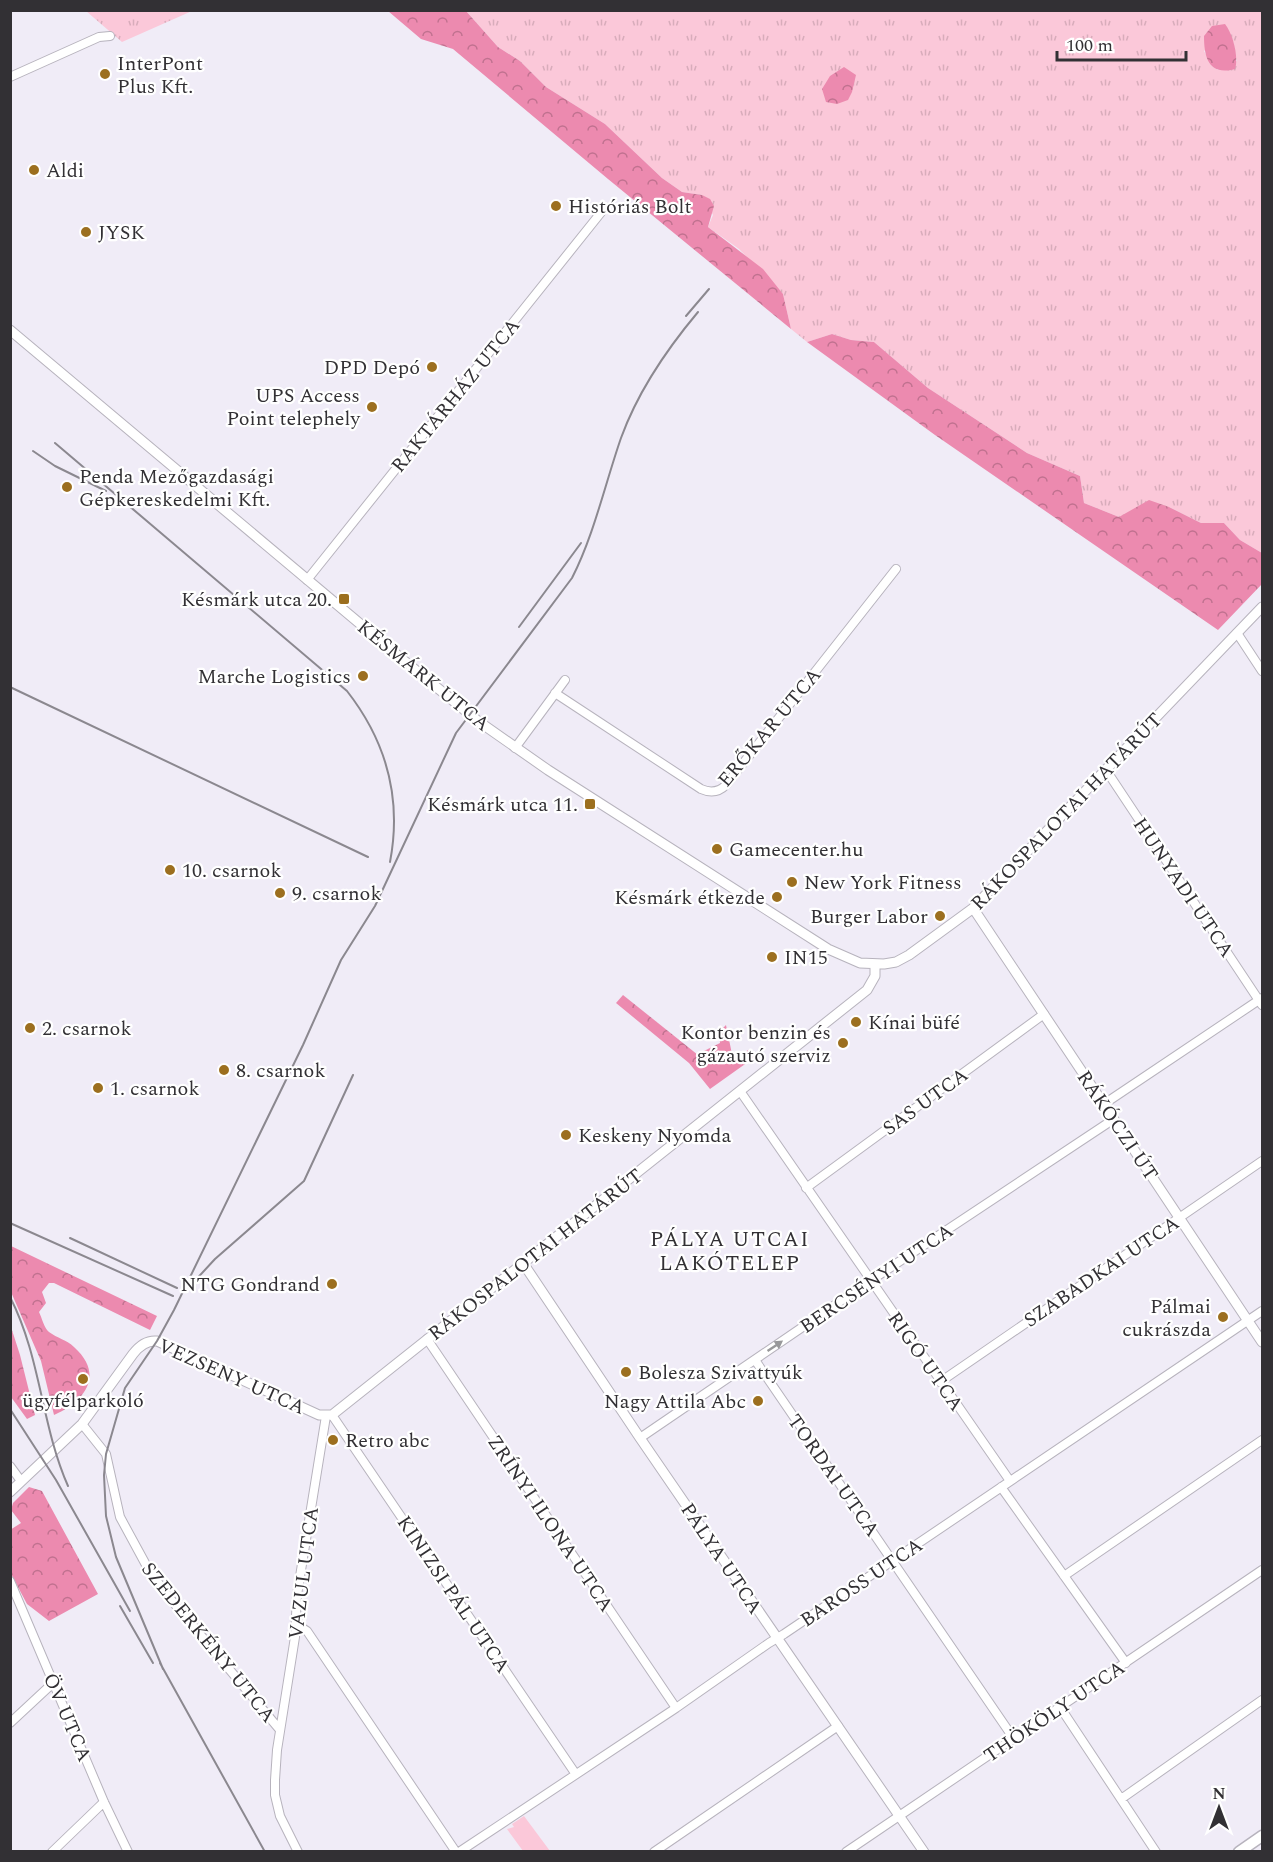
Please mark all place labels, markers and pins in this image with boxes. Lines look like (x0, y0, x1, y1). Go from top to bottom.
place label: InterPont Plus Kft. (117, 49, 203, 102)
marker: InterPont Plus Kft. (98, 67, 112, 81)
place label: Aldi (46, 156, 84, 186)
marker: Aldi (27, 163, 41, 177)
place label: Históriás Bolt (568, 192, 692, 222)
marker: Históriás Bolt (549, 199, 563, 213)
place label: JYSK (98, 218, 145, 248)
marker: JYSK (79, 225, 93, 239)
place label: DPD Depó (324, 353, 420, 383)
marker: DPD Depó (425, 360, 439, 374)
place label: UPS Access Point telephely (226, 381, 361, 434)
marker: UPS Access Point telephely (365, 400, 379, 414)
place label: Penda Mezőgazdasági Gépkereskedelmi Kft. (79, 462, 274, 515)
marker: Penda Mezőgazdasági Gépkereskedelmi Kft. (60, 480, 74, 494)
place label: Késmárk utca 20. (181, 585, 332, 615)
marker: Késmárk utca 20. (337, 592, 351, 606)
place label: Marche Logistics (198, 662, 351, 692)
marker: Marche Logistics (356, 669, 370, 683)
place label: Késmárk utca 11. (427, 790, 578, 820)
marker: Késmárk utca 11. (583, 797, 597, 811)
place label: Gamecenter.hu (729, 835, 863, 865)
marker: Gamecenter.hu (710, 842, 724, 856)
place label: 10. csarnok (182, 856, 282, 886)
marker: 10. csarnok (163, 863, 177, 877)
place label: New York Fitness (804, 868, 962, 898)
marker: New York Fitness (785, 875, 799, 889)
place label: 9. csarnok (292, 879, 382, 909)
place label: Késmárk étkezde (614, 883, 765, 913)
marker: 9. csarnok (273, 886, 287, 900)
marker: Késmárk étkezde (770, 890, 784, 904)
place label: Burger Labor (810, 902, 928, 932)
marker: Burger Labor (933, 909, 947, 923)
place label: IN15 (784, 943, 828, 973)
marker: IN15 (765, 950, 779, 964)
place label: Kínai büfé (868, 1008, 960, 1038)
place label: 2. csarnok (42, 1014, 132, 1044)
marker: Kínai büfé (849, 1015, 863, 1029)
place label: Kontor benzin és gázautó szerviz (680, 1018, 831, 1071)
marker: 2. csarnok (23, 1021, 37, 1035)
marker: Kontor benzin és gázautó szerviz (836, 1036, 850, 1050)
place label: 8. csarnok (236, 1056, 326, 1086)
marker: 8. csarnok (217, 1063, 231, 1077)
place label: 1. csarnok (110, 1074, 200, 1104)
marker: 1. csarnok (91, 1081, 105, 1095)
place label: Keskeny Nyomda (578, 1121, 732, 1151)
marker: Keskeny Nyomda (559, 1128, 573, 1142)
place label: NTG Gondrand (180, 1270, 320, 1300)
marker: NTG Gondrand (325, 1277, 339, 1291)
place label: Pálmai cukrászda (1122, 1292, 1211, 1345)
marker: Pálmai cukrászda (1216, 1310, 1230, 1324)
place label: Bolesza Szivattyúk (638, 1358, 803, 1388)
marker: Bolesza Szivattyúk (619, 1365, 633, 1379)
marker: ügyfélparkoló (76, 1372, 90, 1386)
place label: ügyfélparkoló (22, 1386, 144, 1416)
place label: Nagy Attila Abc (604, 1387, 746, 1417)
marker: Nagy Attila Abc (751, 1394, 765, 1408)
place label: Retro abc (345, 1426, 429, 1456)
marker: Retro abc (326, 1433, 340, 1447)

